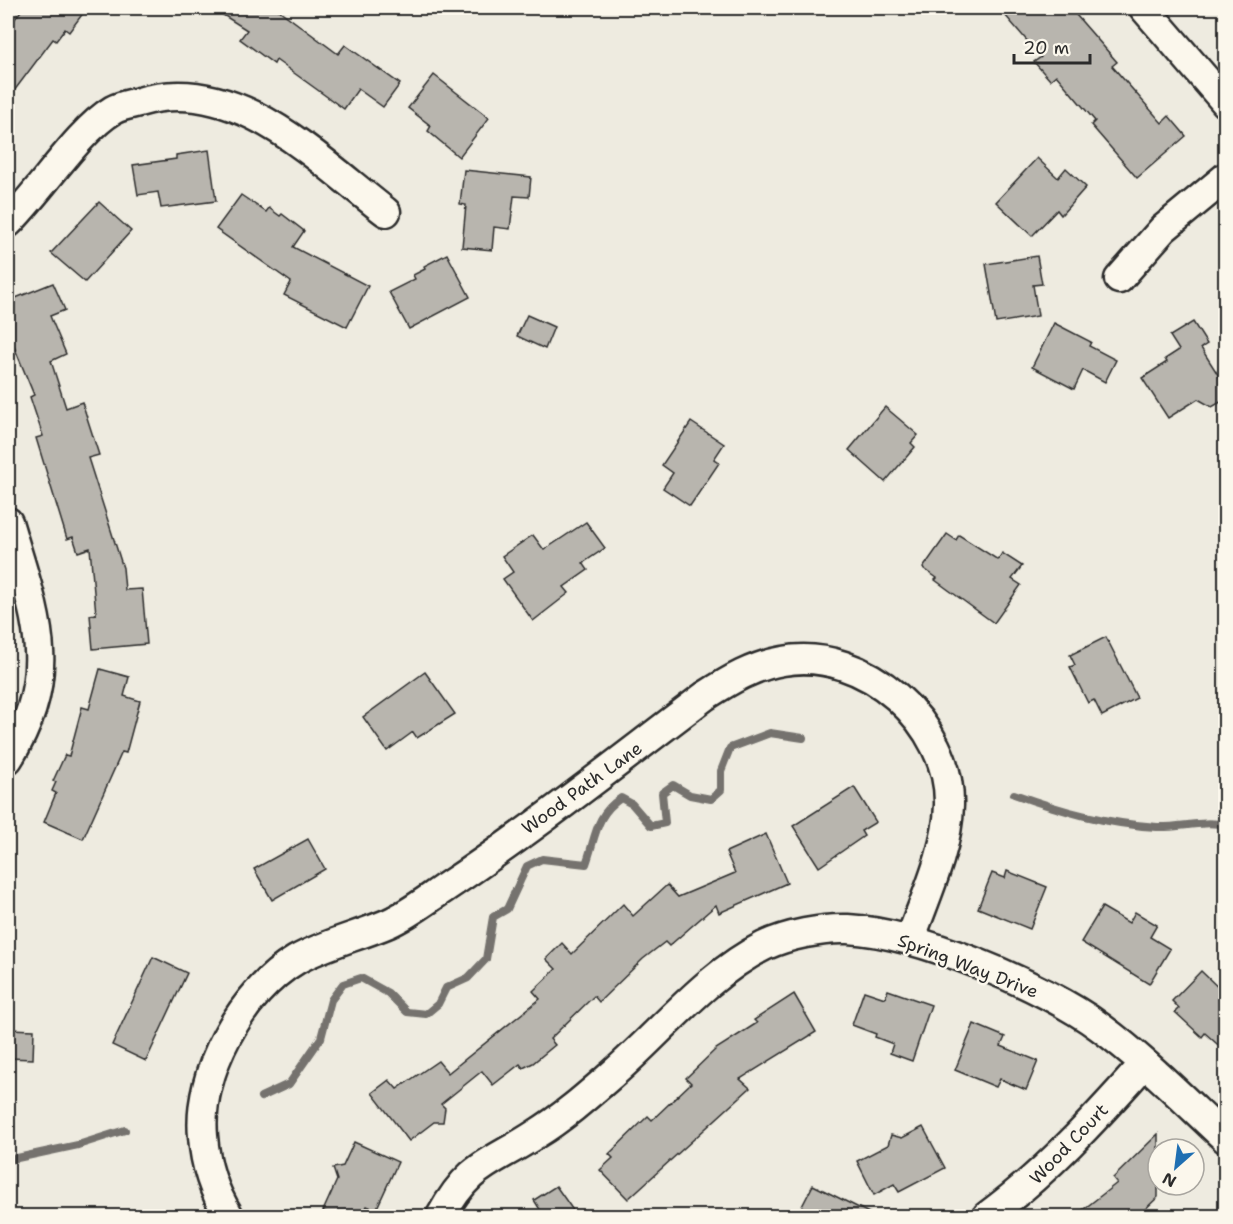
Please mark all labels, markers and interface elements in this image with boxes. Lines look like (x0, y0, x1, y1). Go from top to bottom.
scale bar (1014, 27, 1090, 65)
text: 20 m (1023, 36, 1069, 60)
street label: Wood Path Lane (517, 736, 647, 840)
street label: Spring Way Drive (894, 928, 1042, 1004)
street label: Wood Court (1024, 1098, 1114, 1190)
north arrow (1146, 1137, 1206, 1197)
text: N (1159, 1168, 1180, 1192)

